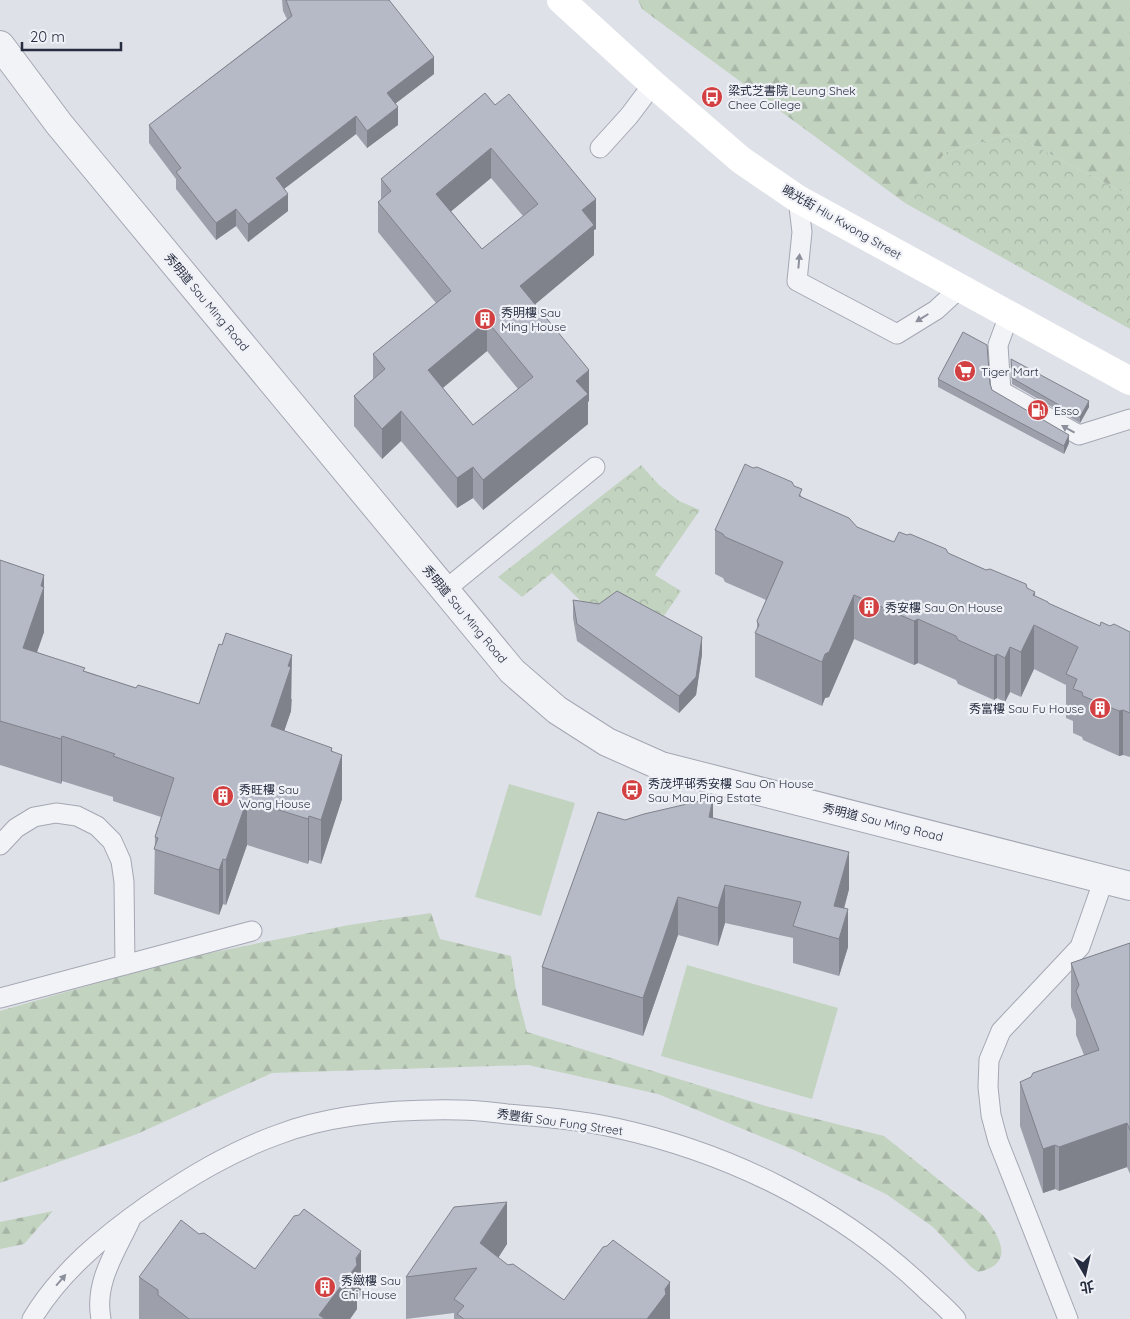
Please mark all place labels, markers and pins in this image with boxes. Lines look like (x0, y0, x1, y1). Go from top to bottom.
place label: 梁式芝書院 Leung Shek Chee College (728, 83, 856, 112)
bus stop icon: 梁式芝書院 Leung Shek Chee College (700, 85, 724, 109)
place label: 秀明樓 Sau Ming House (501, 305, 567, 334)
building icon: 秀明樓 Sau Ming House (473, 307, 497, 331)
supermarket icon: Tiger Mart (953, 359, 977, 383)
place label: Tiger Mart (981, 364, 1039, 379)
fuel station icon: Esso (1026, 398, 1050, 422)
place label: Esso (1054, 403, 1079, 418)
building icon: 秀安樓 Sau On House (857, 595, 881, 619)
place label: 秀安樓 Sau On House (885, 600, 1003, 615)
building icon: 秀富樓 Sau Fu House (1088, 696, 1112, 720)
place label: 秀富樓 Sau Fu House (969, 701, 1084, 716)
place label: 秀茂坪邨秀安樓 Sau On House Sau Mau Ping Estate (648, 776, 814, 805)
bus stop icon: 秀茂坪邨秀安樓 Sau On House Sau Mau Ping Estate (620, 778, 644, 802)
place label: 秀旺樓 Sau Wong House (239, 782, 311, 811)
building icon: 秀旺樓 Sau Wong House (211, 784, 235, 808)
place label: 秀緻樓 Sau Chi House (341, 1273, 401, 1302)
building icon: 秀緻樓 Sau Chi House (313, 1275, 337, 1299)

